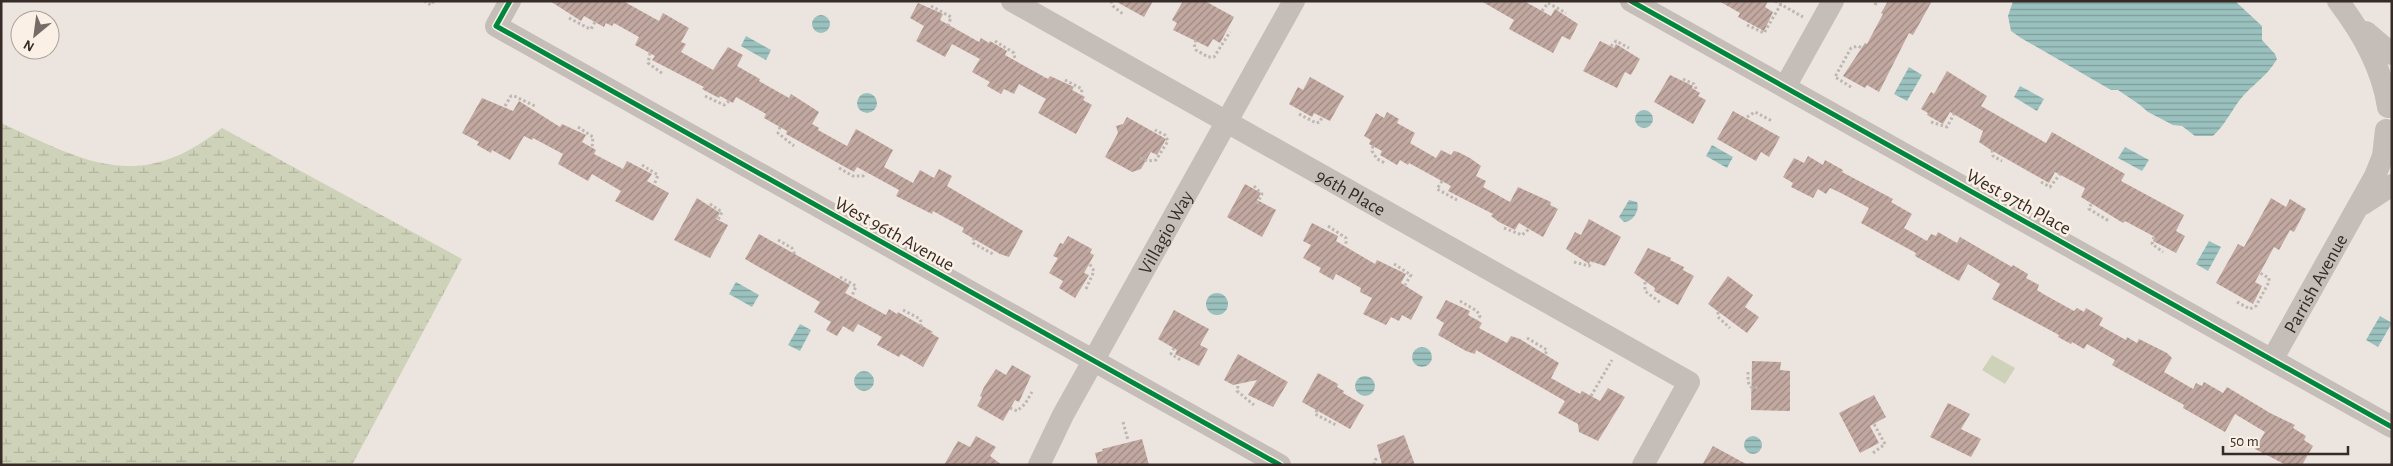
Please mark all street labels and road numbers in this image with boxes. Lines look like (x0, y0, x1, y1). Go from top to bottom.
street label: 96th Place (1312, 166, 1388, 220)
street label: West 97th Place (1963, 166, 2074, 239)
street label: Villagio Way (1136, 188, 1197, 278)
street label: West 96th Avenue (831, 194, 957, 275)
street label: Parrish Avenue (2281, 231, 2352, 337)

